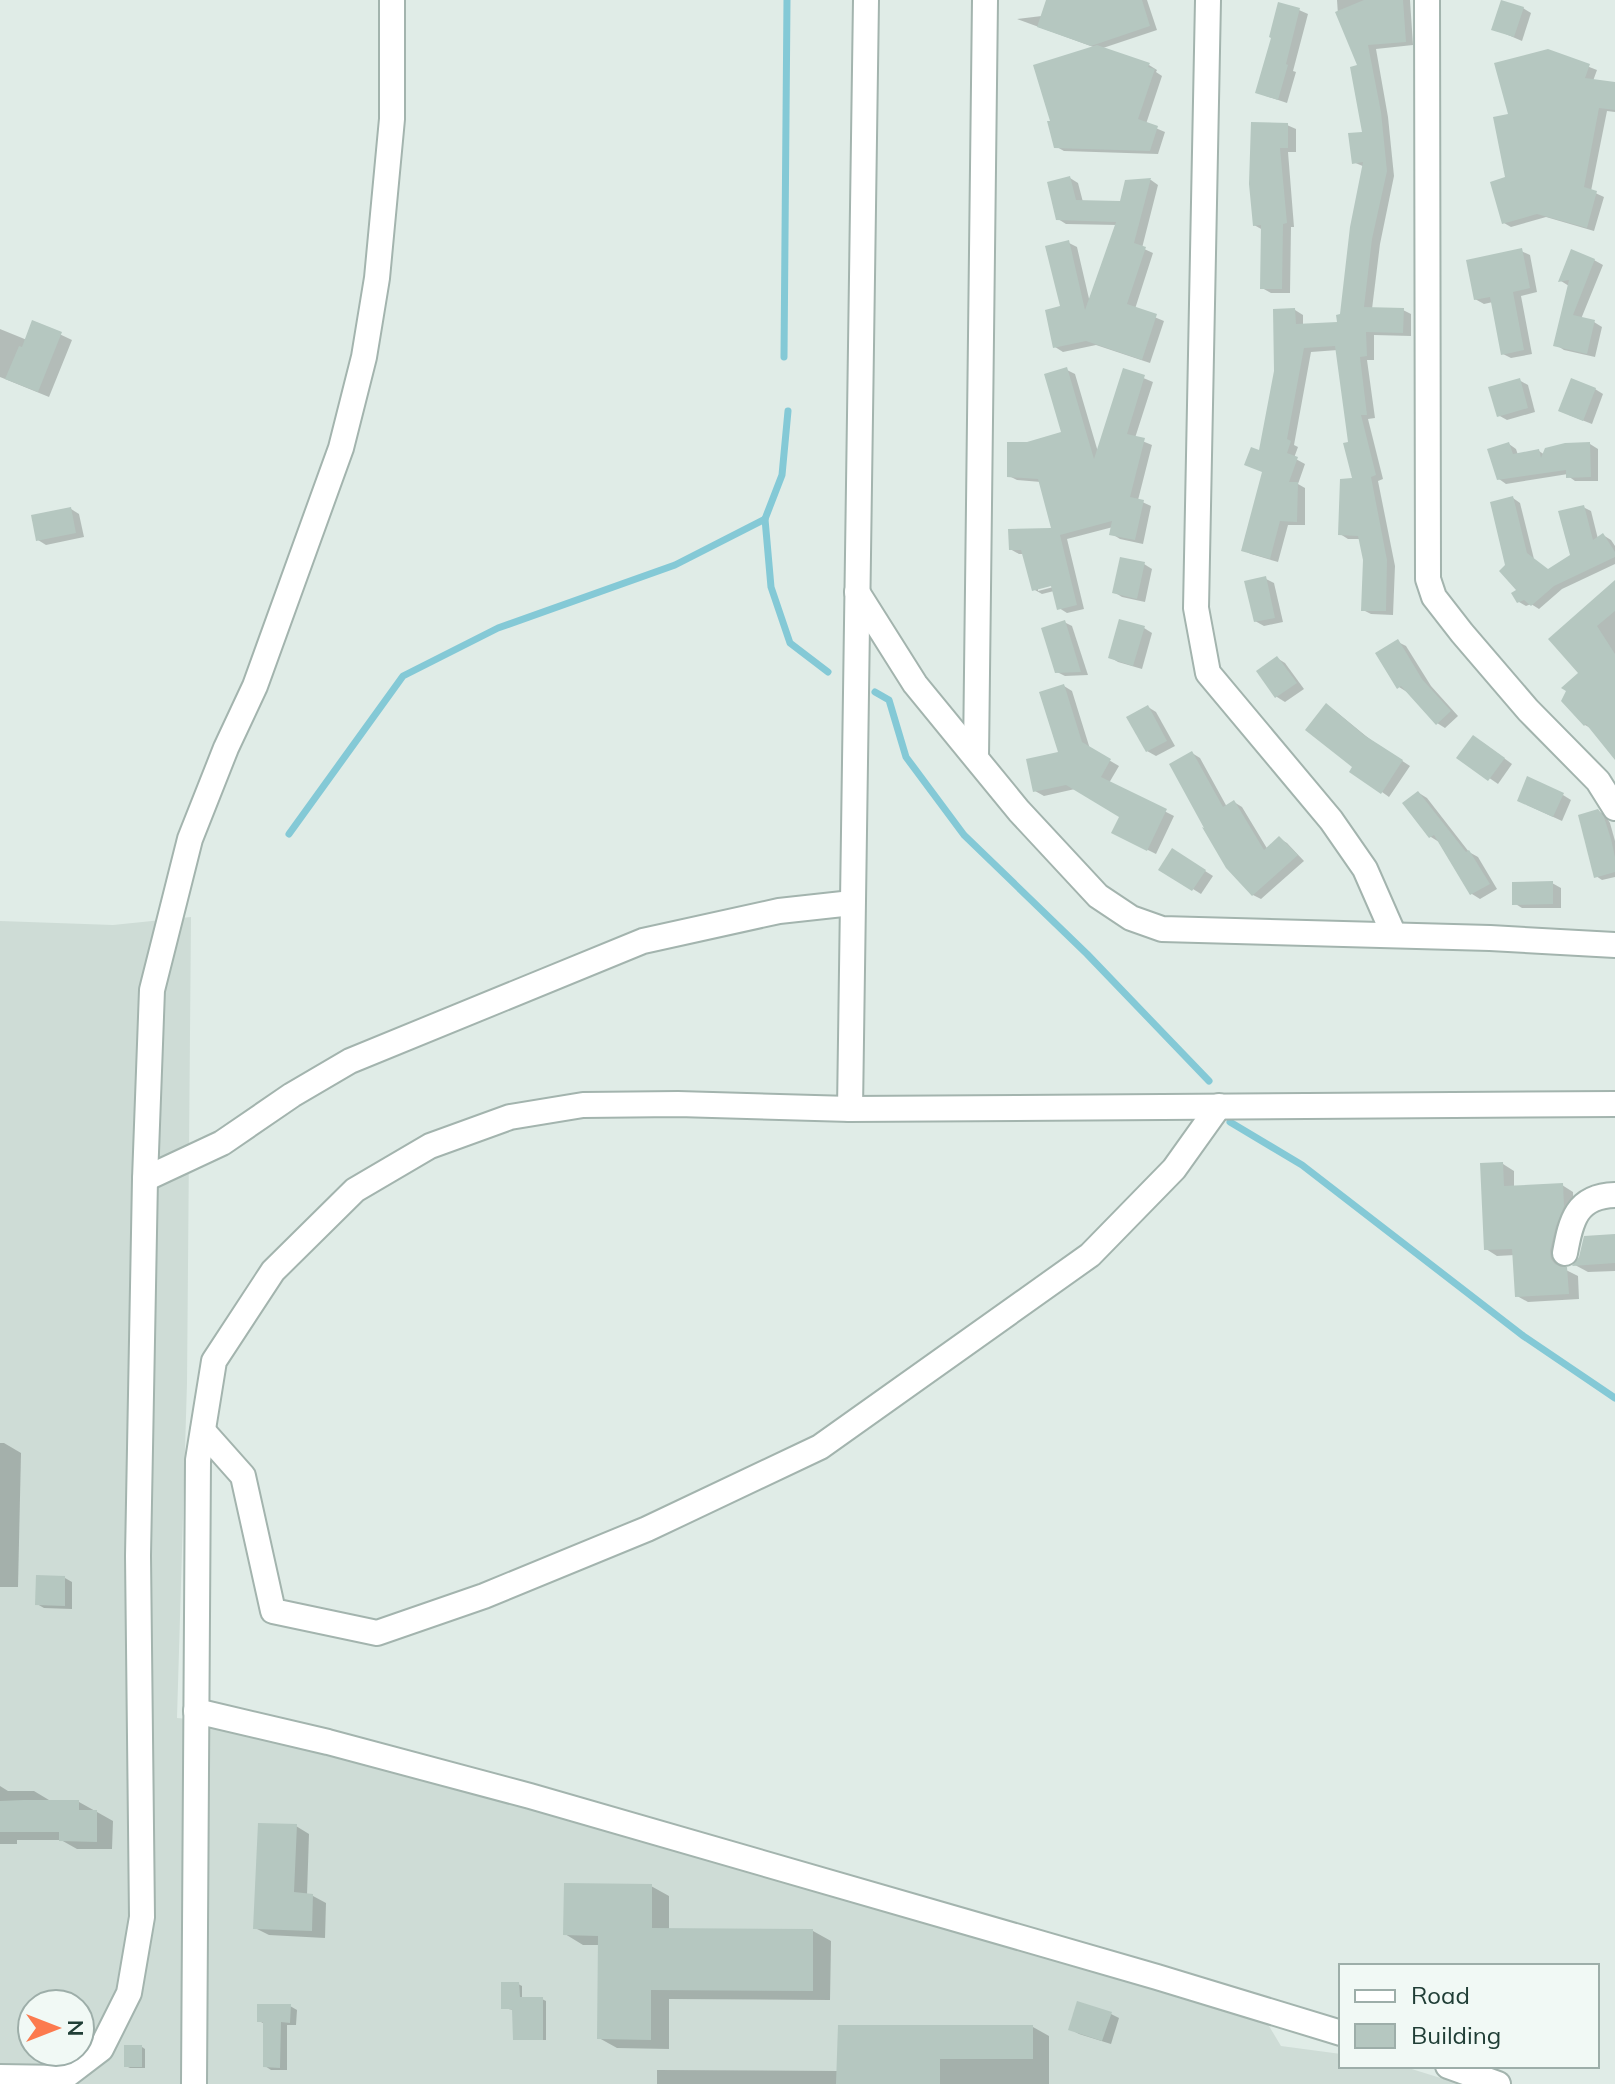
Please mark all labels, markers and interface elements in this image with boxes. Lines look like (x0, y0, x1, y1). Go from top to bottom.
legend (1339, 1964, 1599, 2068)
text: Road (1411, 1980, 1470, 2010)
north arrow (16, 1988, 96, 2068)
text: N (62, 2020, 90, 2036)
text: Building (1411, 2020, 1501, 2050)

